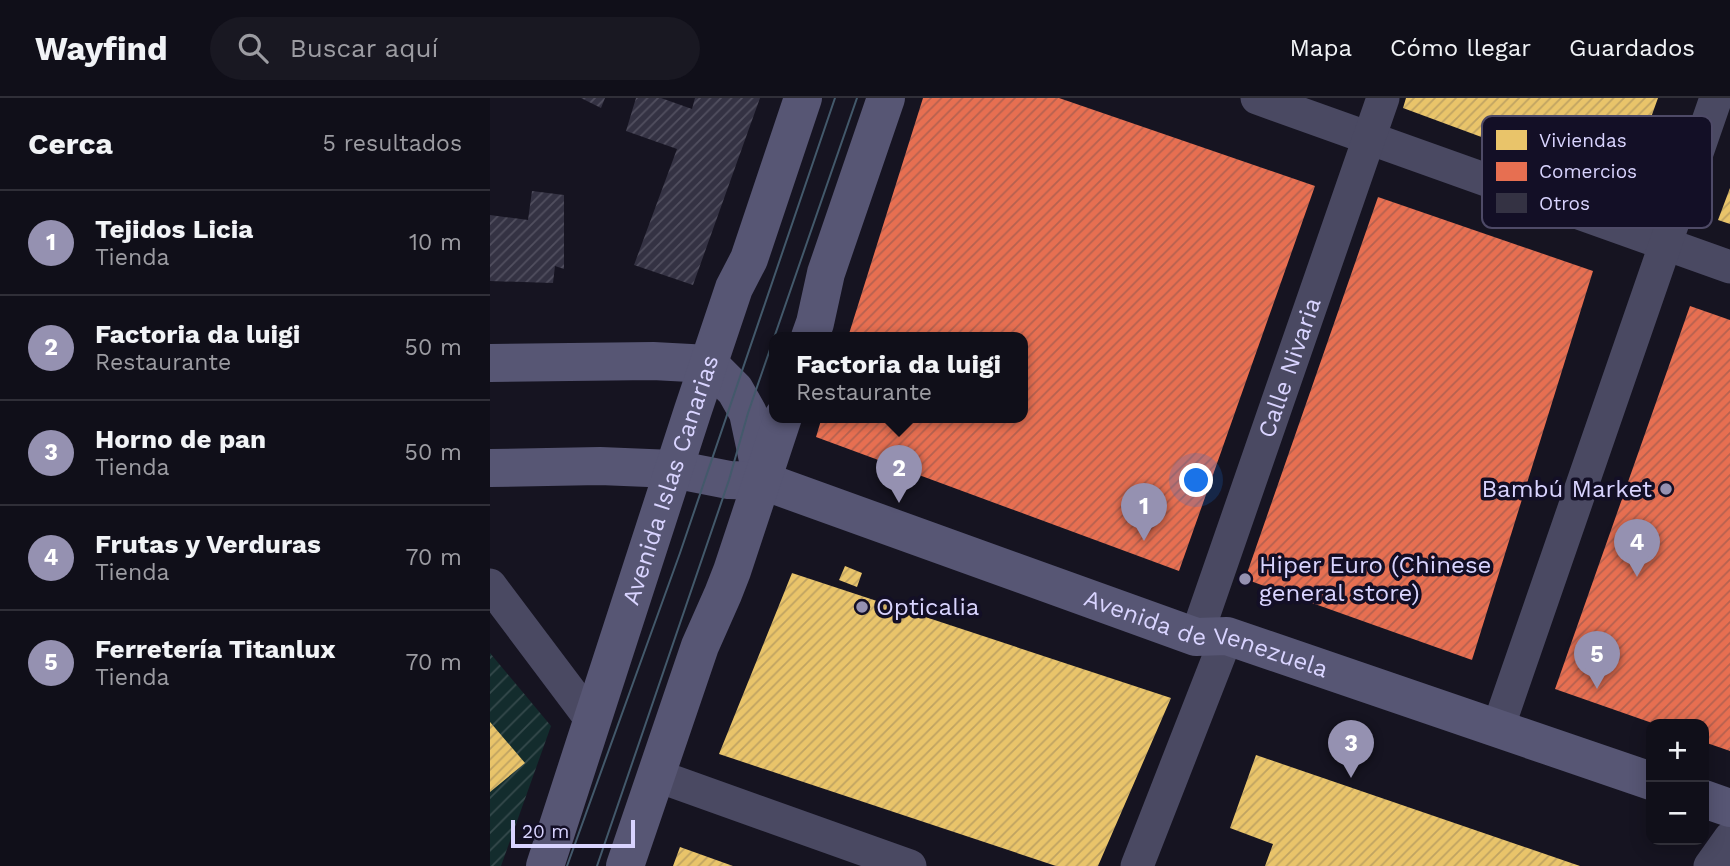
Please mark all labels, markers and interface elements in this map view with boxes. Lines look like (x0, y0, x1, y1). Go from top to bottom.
search box (210, 17, 700, 80)
text: Wayfind (35, 29, 168, 68)
icon: search (234, 29, 272, 67)
text: Buscar aquí (290, 33, 439, 63)
text: Mapa (1290, 34, 1352, 62)
text: Cómo llegar (1390, 34, 1531, 62)
text: Guardados (1569, 34, 1695, 62)
legend (1482, 116, 1712, 228)
text: Cerca (28, 126, 113, 161)
text: Viviendas (1539, 129, 1627, 152)
text: 5 resultados (323, 130, 462, 157)
text: Comercios (1539, 160, 1637, 183)
text: Otros (1539, 192, 1590, 215)
text: Tejidos Licia (95, 214, 253, 244)
text: 1 (46, 229, 56, 256)
text: 10 m (409, 229, 462, 256)
text: Tienda (95, 244, 170, 271)
street label: Calle Nivaria (1252, 294, 1327, 441)
text: Factoria da luigi (95, 319, 300, 349)
popup (769, 332, 1028, 423)
text: 2 (44, 334, 58, 361)
text: 50 m (405, 334, 462, 361)
text: Restaurante (95, 349, 231, 376)
text: Factoria da luigi (796, 349, 1001, 379)
street label: Avenida Islas Canarias (617, 351, 724, 608)
text: Restaurante (796, 379, 932, 406)
text: Horno de pan (95, 424, 266, 454)
text: 3 (44, 439, 58, 466)
text: 50 m (405, 439, 462, 466)
pin: 2 (876, 445, 922, 503)
text: Tienda (95, 454, 170, 481)
your location (1179, 463, 1213, 497)
place label: Bambú Market (1481, 475, 1652, 503)
marker: Bambú Market (1658, 481, 1674, 497)
pin: 1 (1121, 483, 1167, 541)
pin: 4 (1614, 519, 1660, 577)
text: Frutas y Verduras (95, 529, 321, 559)
text: 4 (44, 544, 58, 571)
text: 70 m (405, 544, 462, 571)
place label: Hiper Euro (Chinese general store) (1259, 551, 1491, 607)
text: Tienda (95, 559, 170, 586)
marker: Hiper Euro (Chinese general store) (1237, 571, 1253, 587)
street label: Avenida de Venezuela (1080, 584, 1332, 684)
place label: Opticalia (876, 593, 979, 621)
marker: Opticalia (854, 599, 870, 615)
pin: 5 (1574, 631, 1620, 689)
text: Ferretería Titanlux (95, 634, 336, 664)
text: 5 (44, 649, 58, 676)
text: 70 m (405, 649, 462, 676)
text: Tienda (95, 664, 170, 691)
map controls (1646, 719, 1709, 845)
button: + (1646, 719, 1709, 782)
pin: 3 (1328, 720, 1374, 778)
button: − (1646, 782, 1709, 845)
scale bar (511, 817, 635, 849)
text: 20 m (522, 820, 569, 843)

